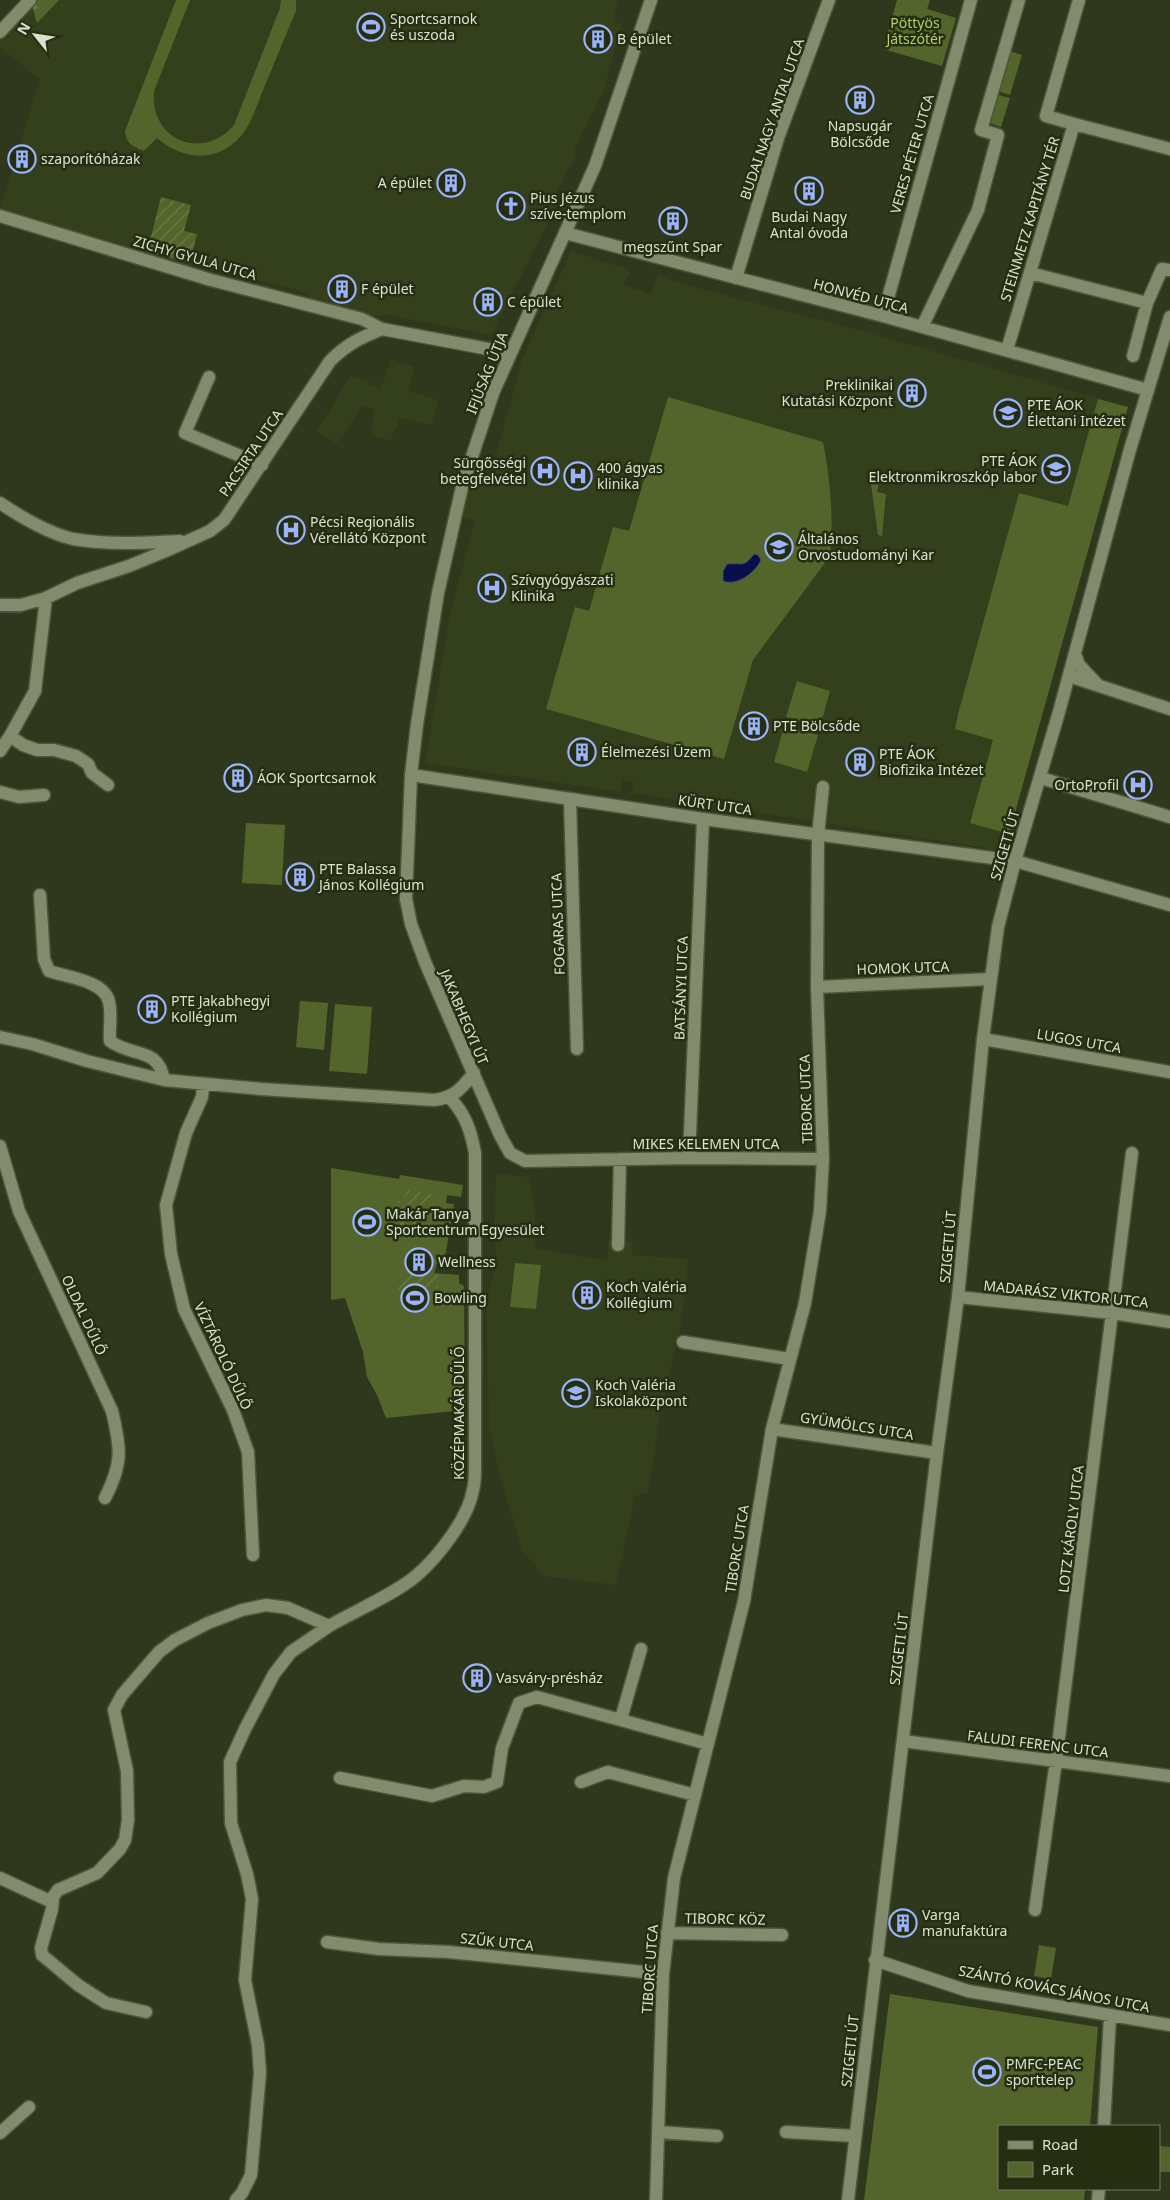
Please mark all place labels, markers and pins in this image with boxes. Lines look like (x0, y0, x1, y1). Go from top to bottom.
place label: Sportcsarnok és uszoda (390, 9, 478, 44)
sports icon: Sportcsarnok és uszoda (356, 12, 386, 42)
building icon: B épület (583, 24, 613, 54)
place label: B épület (617, 29, 671, 48)
building icon: Napsugár Bölcsőde (845, 85, 875, 115)
place label: Napsugár Bölcsőde (828, 116, 893, 151)
building icon: szaporítóházak (7, 144, 37, 174)
place label: szaporítóházak (41, 149, 141, 168)
building icon: A épület (436, 168, 466, 198)
place label: A épület (378, 173, 432, 192)
building icon: Budai Nagy Antal óvoda (794, 176, 824, 206)
place label: Pius Jézus szíve-templom (530, 188, 626, 223)
church icon: Pius Jézus szíve-templom (496, 191, 526, 221)
building icon: megszűnt Spar (658, 206, 688, 236)
place label: Budai Nagy Antal óvoda (770, 207, 848, 242)
place label: megszűnt Spar (624, 237, 723, 256)
building icon: F épület (327, 274, 357, 304)
place label: F épület (361, 279, 414, 298)
building icon: C épület (473, 287, 503, 317)
place label: C épület (507, 292, 561, 311)
place label: Preklinikai Kutatási Központ (782, 375, 893, 410)
building icon: Preklinikai Kutatási Központ (897, 378, 927, 408)
place label: PTE ÁOK Élettani Intézet (1027, 395, 1126, 430)
school or university icon: PTE ÁOK Élettani Intézet (993, 398, 1023, 428)
place label: PTE ÁOK Elektronmikroszkóp labor (869, 451, 1037, 486)
place label: Sürgősségi betegfelvétel (440, 453, 526, 488)
school or university icon: PTE ÁOK Elektronmikroszkóp labor (1041, 454, 1071, 484)
hospital icon: Sürgősségi betegfelvétel (530, 456, 560, 486)
place label: 400 ágyas klinika (597, 458, 663, 493)
hospital icon: 400 ágyas klinika (563, 461, 593, 491)
place label: Pécsi Regionális Vérellátó Központ (310, 512, 426, 547)
hospital icon: Pécsi Regionális Vérellátó Központ (276, 515, 306, 545)
place label: Általános Orvostudományi Kar (798, 529, 934, 564)
school or university icon: Általános Orvostudományi Kar (764, 532, 794, 562)
place label: Szívgyógyászati Klinika (511, 570, 614, 605)
hospital icon: Szívgyógyászati Klinika (477, 573, 507, 603)
building icon: PTE Bölcsőde (739, 711, 769, 741)
place label: PTE Bölcsőde (773, 716, 860, 735)
building icon: Élelmezési Üzem (567, 737, 597, 767)
place label: Élelmezési Üzem (601, 742, 711, 761)
place label: PTE ÁOK Biofizika Intézet (879, 744, 984, 779)
building icon: PTE ÁOK Biofizika Intézet (845, 747, 875, 777)
building icon: ÁOK Sportcsarnok (223, 763, 253, 793)
place label: ÁOK Sportcsarnok (257, 768, 377, 787)
hospital icon: OrtoProfil (1123, 770, 1153, 800)
place label: OrtoProfil (1054, 775, 1119, 794)
place label: PTE Balassa János Kollégium (317, 859, 424, 894)
building icon: PTE Balassa János Kollégium (285, 862, 315, 892)
place label: PTE Jakabhegyi Kollégium (171, 991, 270, 1026)
building icon: PTE Jakabhegyi Kollégium (137, 994, 167, 1024)
place label: Makár Tanya Sportcentrum Egyesület (386, 1204, 544, 1239)
sports icon: Makár Tanya Sportcentrum Egyesület (352, 1207, 382, 1237)
building icon: Wellness (404, 1247, 434, 1277)
place label: Wellness (438, 1252, 496, 1271)
place label: Koch Valéria Kollégium (606, 1277, 687, 1312)
building icon: Koch Valéria Kollégium (572, 1280, 602, 1310)
sports icon: Bowling (400, 1283, 430, 1313)
place label: Bowling (434, 1288, 487, 1307)
place label: Koch Valéria Iskolaközpont (595, 1375, 687, 1410)
school or university icon: Koch Valéria Iskolaközpont (561, 1378, 591, 1408)
building icon: Vasváry-présház (462, 1663, 492, 1693)
place label: Vasváry-présház (496, 1668, 603, 1687)
place label: Varga manufaktúra (922, 1905, 1007, 1940)
building icon: Varga manufaktúra (888, 1908, 918, 1938)
place label: PMFC-PEAC sporttelep (1006, 2054, 1082, 2089)
sports icon: PMFC-PEAC sporttelep (972, 2057, 1002, 2087)

